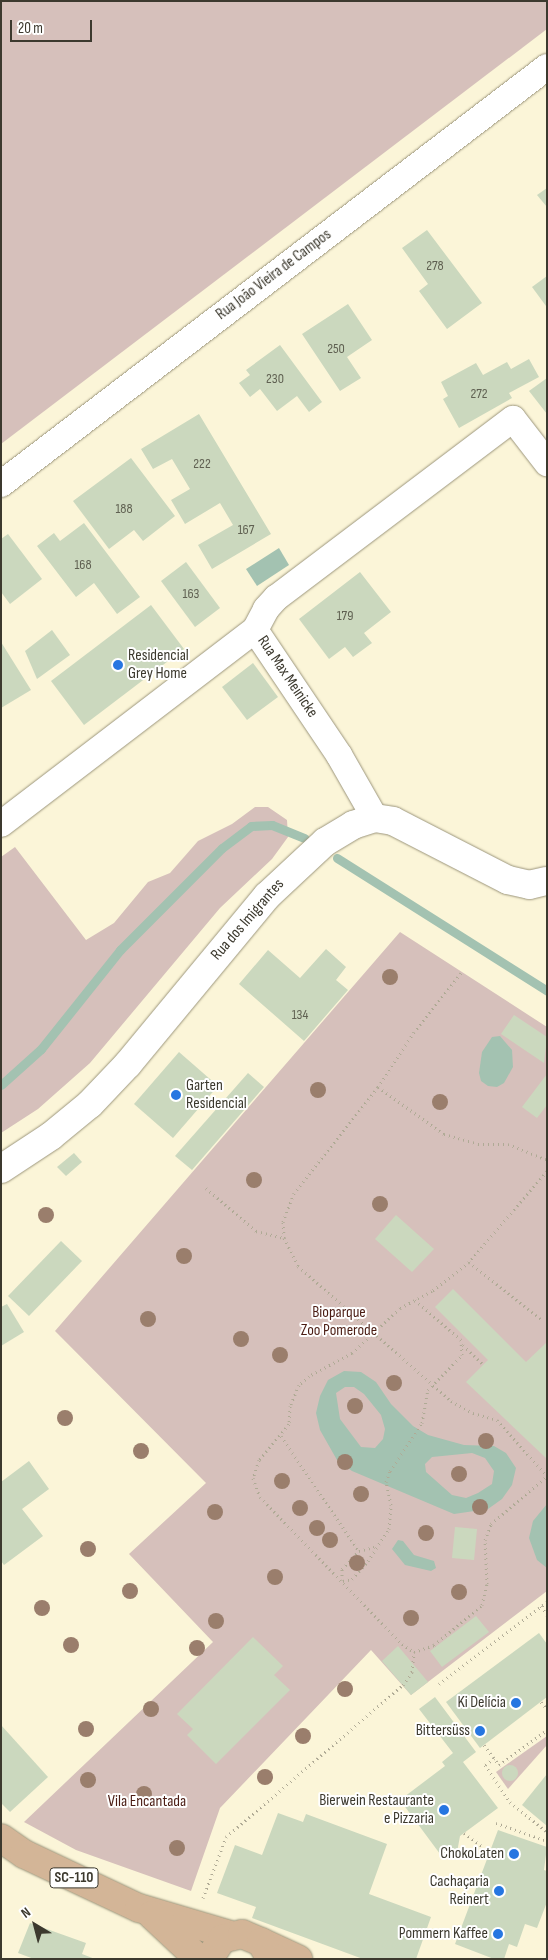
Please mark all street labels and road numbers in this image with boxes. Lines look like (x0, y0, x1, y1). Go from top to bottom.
street label: Rua João Vieira de Campos (213, 225, 335, 325)
street label: Rua Max Meinicke (253, 632, 321, 722)
street label: Rua dos Imigrantes (207, 875, 289, 965)
road number: SC-110 (49, 1866, 99, 1890)

